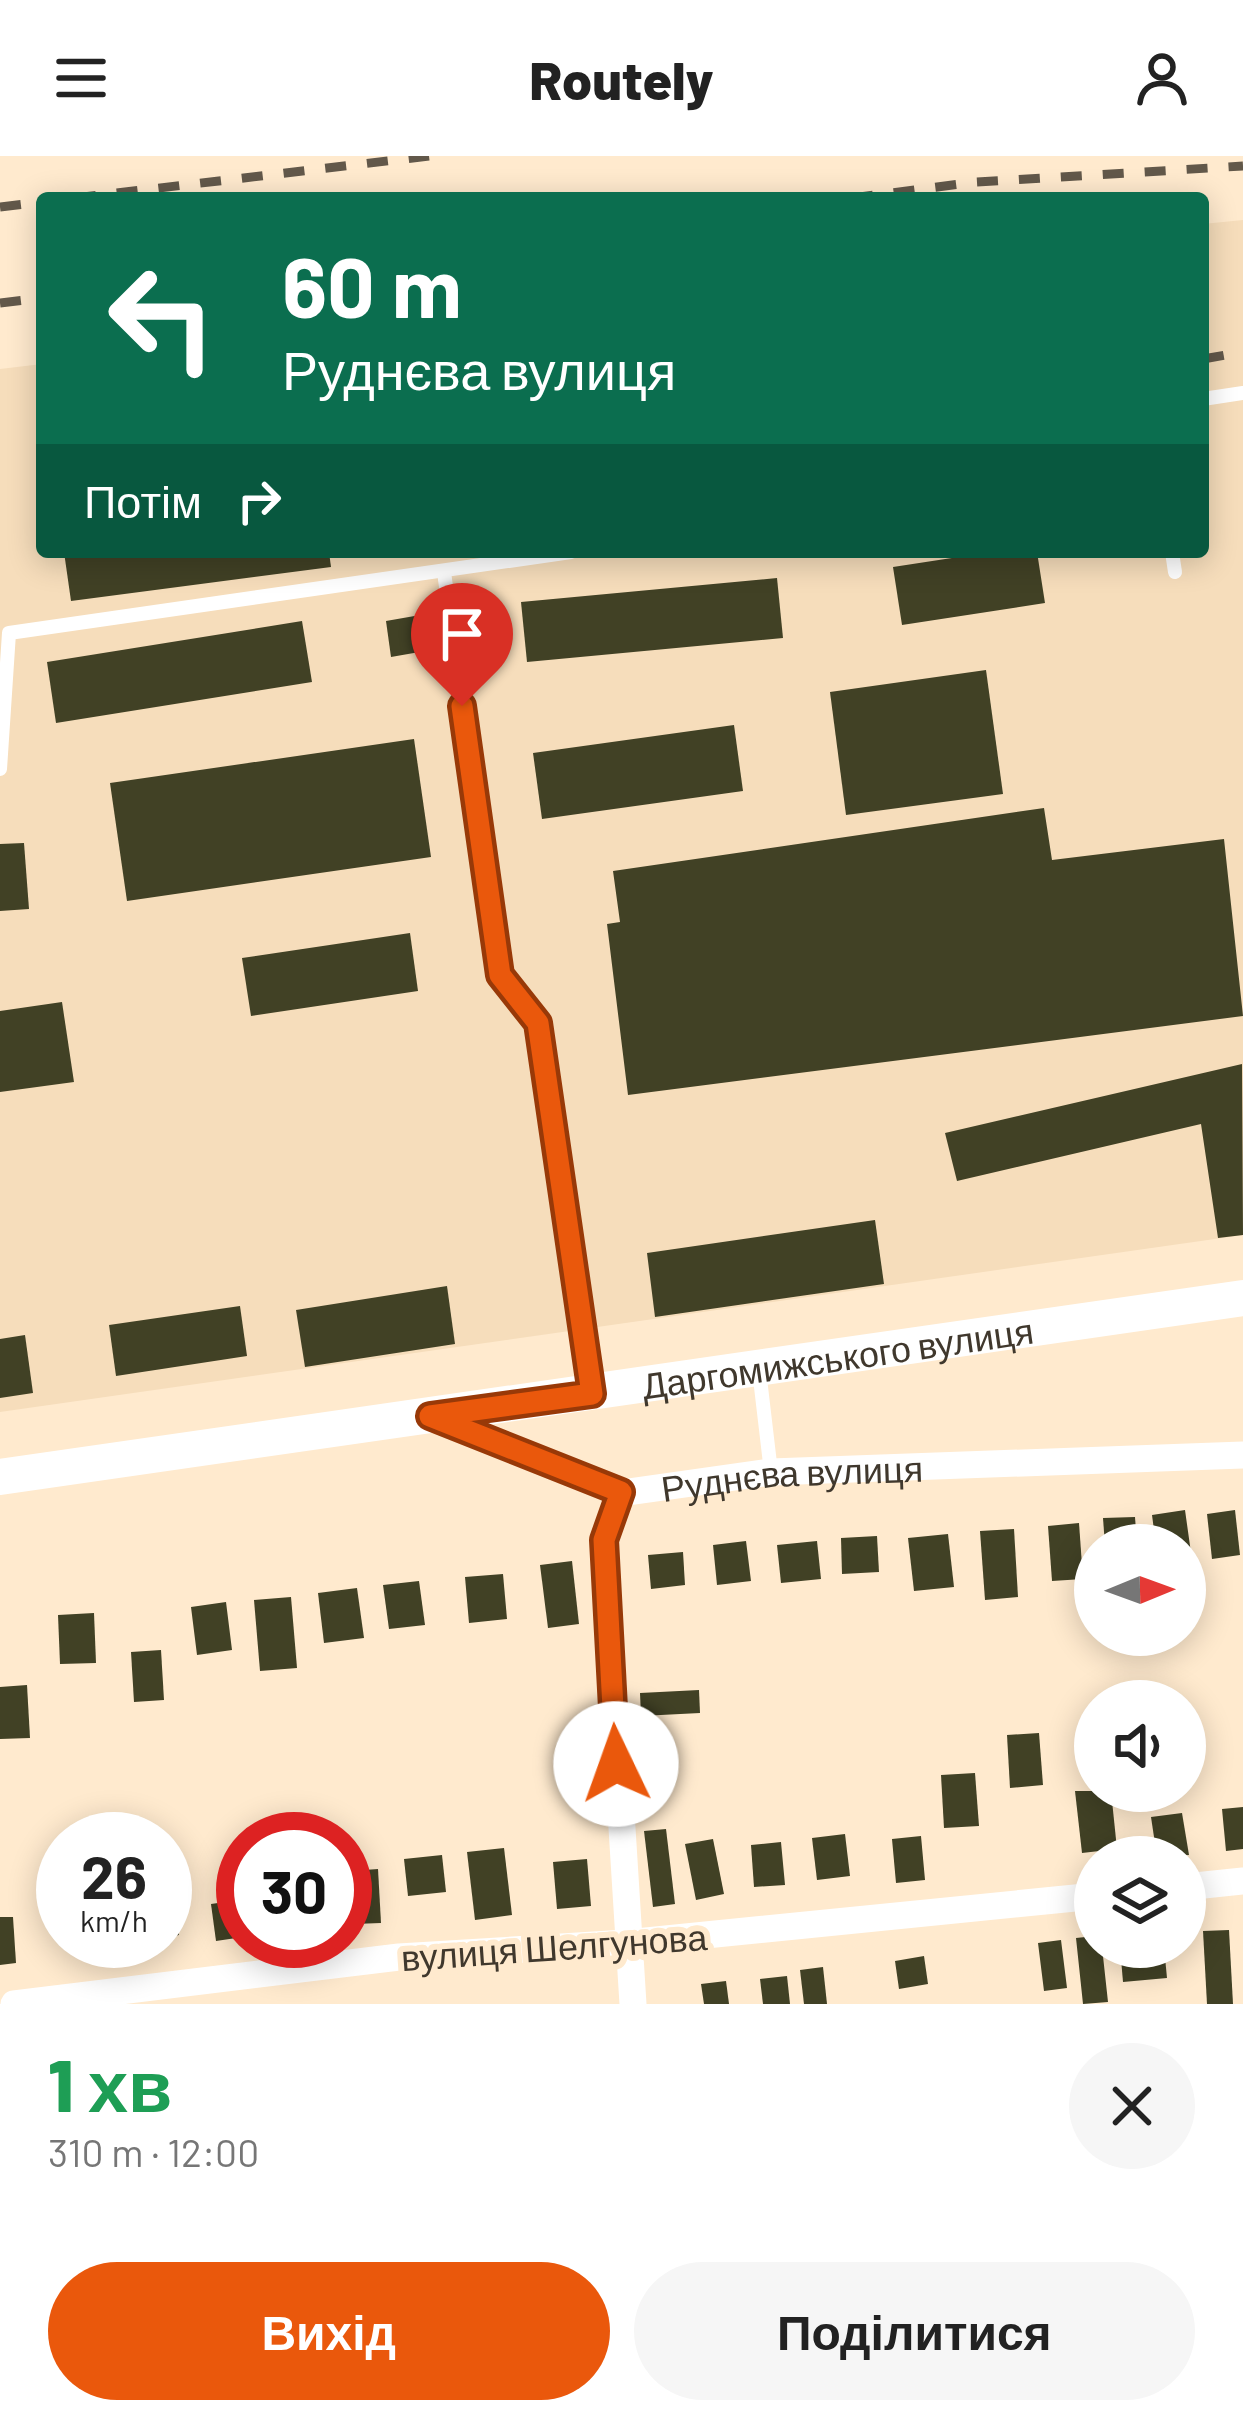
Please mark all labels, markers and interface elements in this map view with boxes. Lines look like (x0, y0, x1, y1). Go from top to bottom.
icon: menu (48, 45, 114, 111)
icon: person (1129, 45, 1195, 111)
text: Routely (529, 46, 714, 111)
text: 60 m (282, 234, 462, 335)
icon: left (84, 240, 240, 396)
text: Руднєва вулиця (282, 336, 676, 401)
icon: right (226, 468, 292, 534)
text: Потім (84, 473, 202, 527)
pin (411, 583, 513, 706)
icon: arrive (429, 601, 495, 667)
street label: Даргомижського вулиця (639, 1307, 1036, 1407)
street label: Руднєва вулиця (658, 1445, 924, 1509)
north arrow (1074, 1524, 1206, 1656)
map controls (1074, 1524, 1206, 1968)
button: sound (1074, 1680, 1206, 1812)
position arrow (553, 1701, 679, 1827)
speed limit sign: 30 (216, 1812, 372, 1968)
button: layers (1074, 1836, 1206, 1968)
text: 26 (81, 1839, 147, 1911)
text: km/h (80, 1902, 148, 1938)
street label: вулиця Шелгунова (400, 1914, 709, 1979)
text: 1 хв (48, 2040, 172, 2126)
button: close (1069, 2043, 1195, 2169)
text: 310 m · 12:00 (48, 2128, 259, 2175)
button: Вихід (48, 2262, 610, 2400)
button: Поділитися (634, 2262, 1195, 2400)

